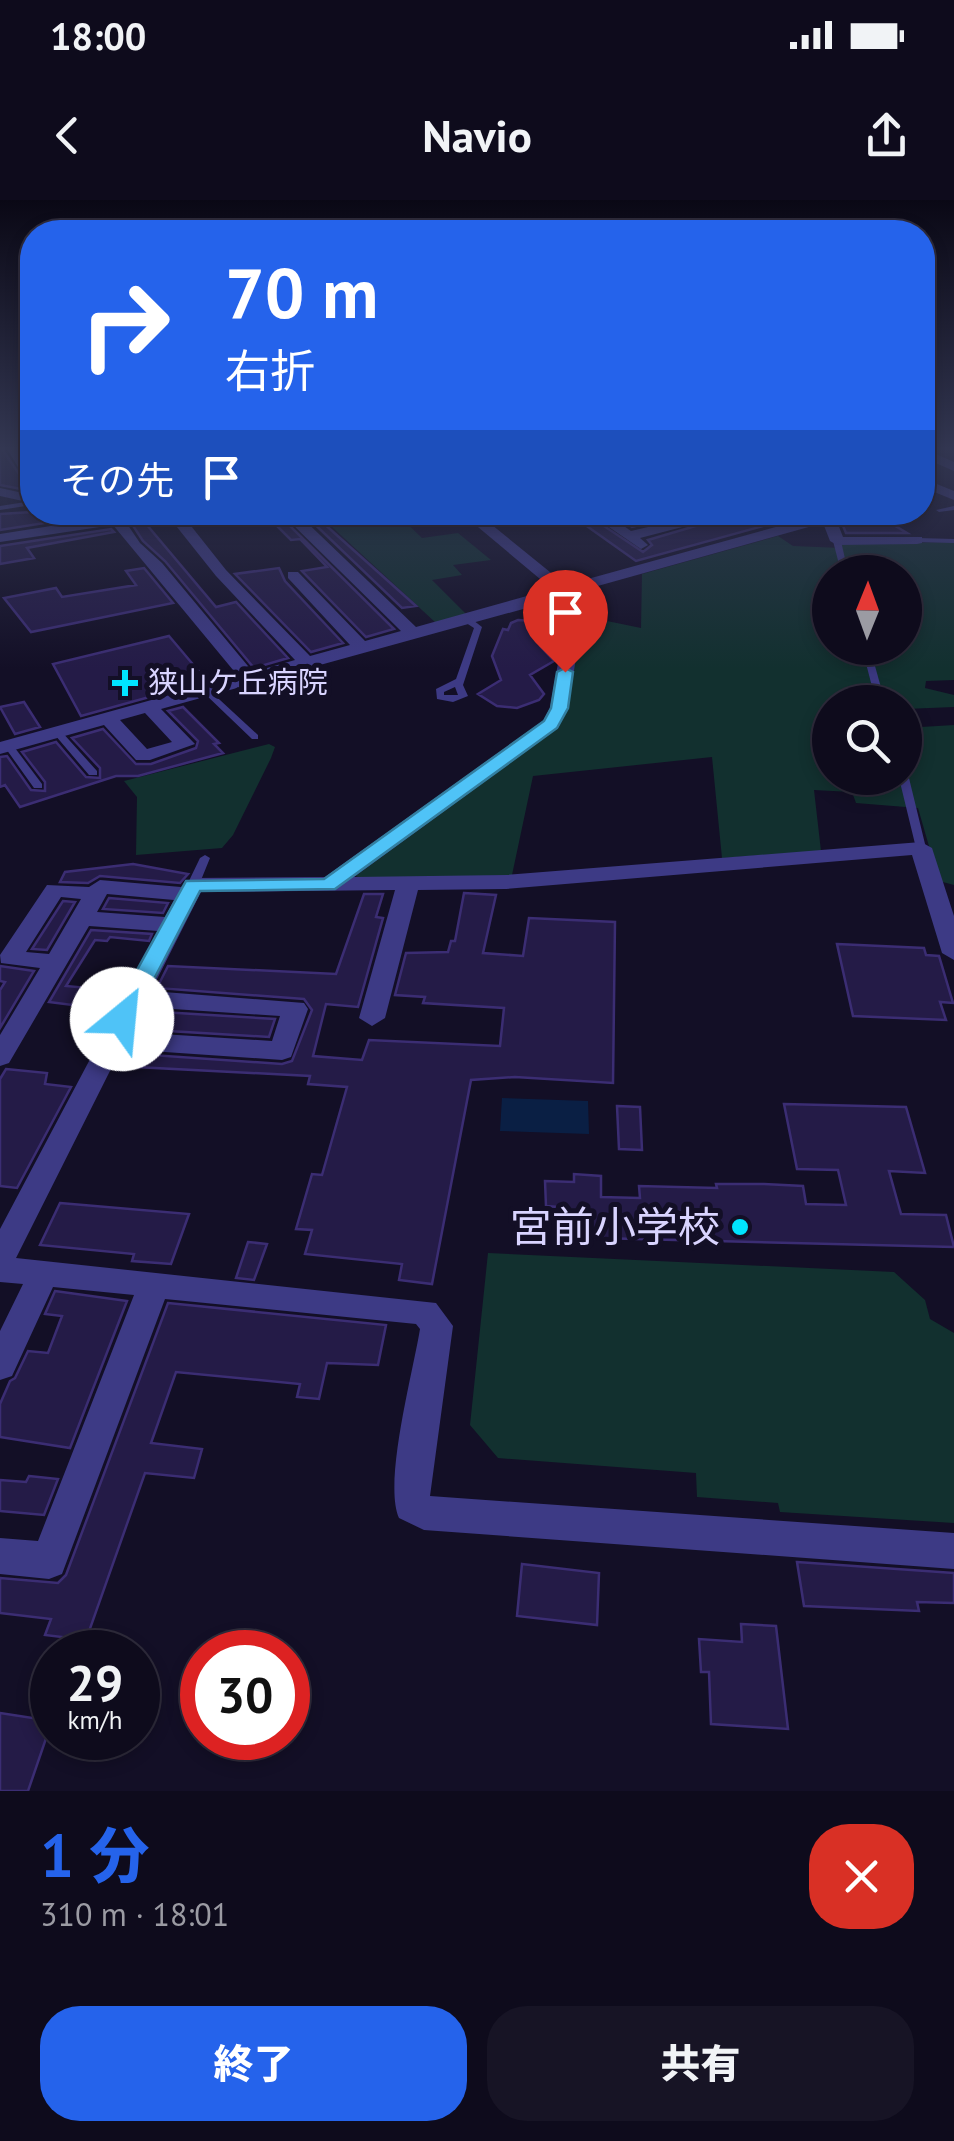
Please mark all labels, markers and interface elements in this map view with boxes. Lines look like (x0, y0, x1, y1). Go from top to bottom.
text: 18:00 (50, 11, 146, 60)
text: Navio (422, 106, 532, 164)
icon: back (40, 108, 95, 163)
icon: share (859, 108, 914, 163)
text: 70 m (225, 247, 378, 337)
icon: right (60, 260, 190, 390)
text: 右折 (225, 341, 315, 399)
icon: arrive (194, 450, 249, 505)
text: その先 (60, 455, 174, 504)
north arrow (812, 555, 922, 665)
map controls (812, 555, 922, 795)
pin (523, 570, 608, 673)
icon: arrive (538, 585, 593, 640)
place label: 狭山ケ丘病院 (148, 662, 328, 701)
marker: 狭山ケ丘病院 (112, 670, 138, 696)
button: search (812, 685, 922, 795)
position arrow (70, 967, 174, 1071)
place label: 宮前小学校 (510, 1199, 720, 1254)
marker: 宮前小学校 (729, 1216, 751, 1238)
speed limit sign: 30 (180, 1630, 310, 1760)
text: 29 (67, 1650, 123, 1715)
text: km/h (68, 1704, 122, 1736)
text: 1 分 (40, 1816, 149, 1894)
button: close (809, 1824, 914, 1929)
text: 310 m · 18:01 (40, 1893, 229, 1935)
button: 終了 (40, 2006, 467, 2121)
button: 共有 (487, 2006, 914, 2121)

